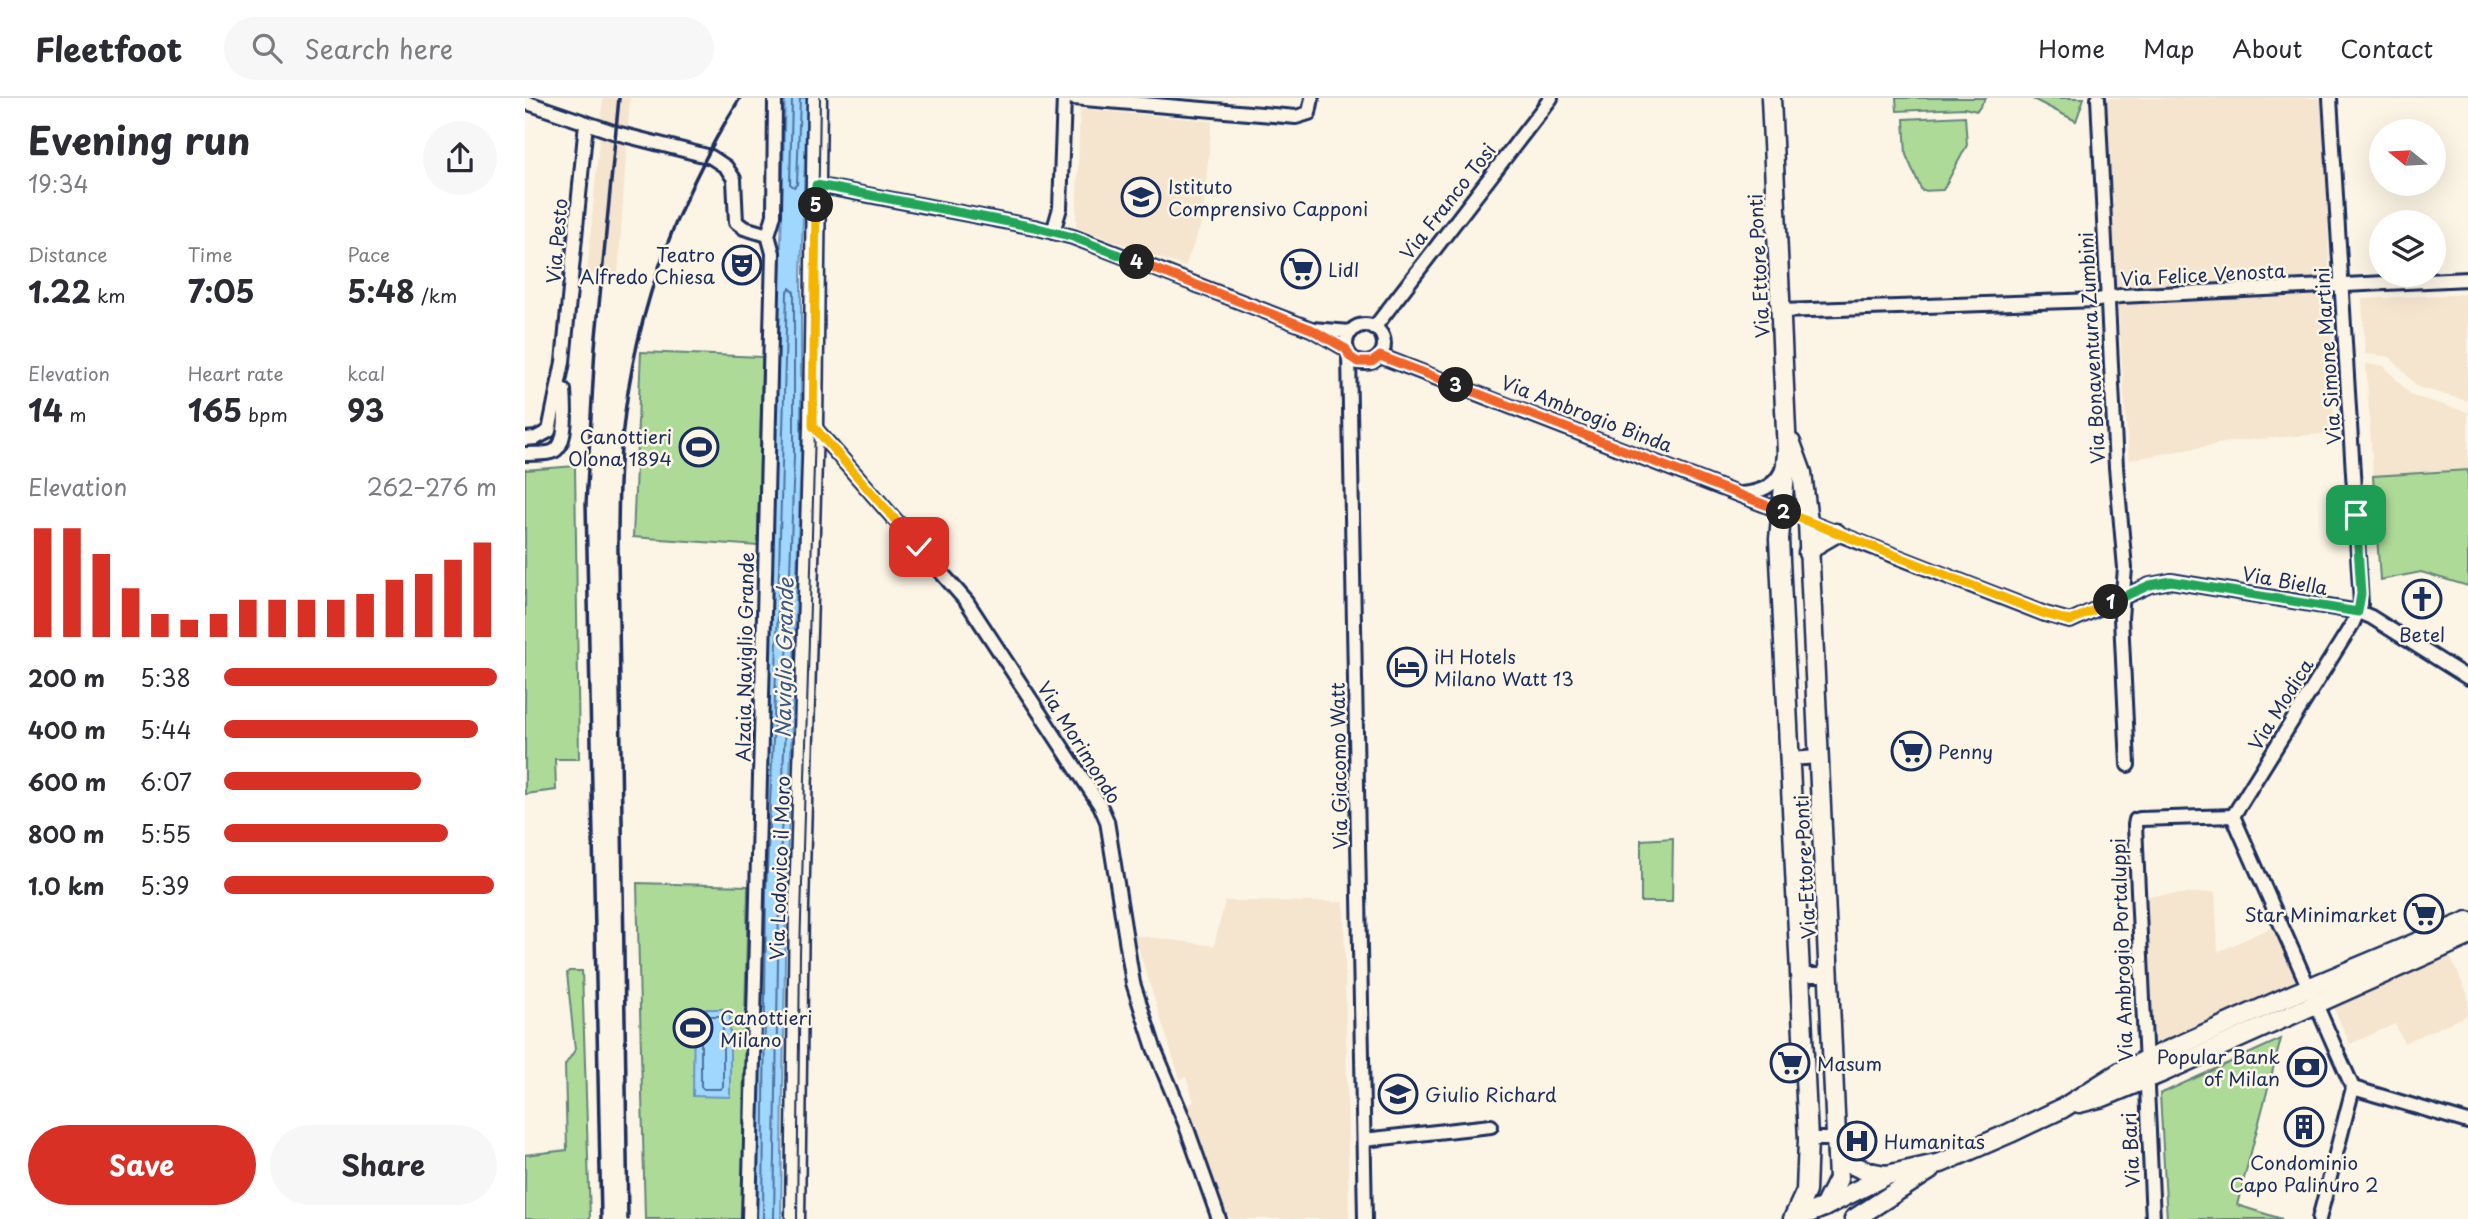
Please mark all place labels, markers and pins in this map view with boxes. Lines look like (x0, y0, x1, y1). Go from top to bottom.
place label: Istituto Comprensivo Capponi (1168, 172, 1368, 222)
school or university icon: Istituto Comprensivo Capponi (1120, 176, 1162, 218)
pin: 5 (799, 188, 833, 222)
place label: Teatro Alfredo Chiesa (580, 240, 716, 290)
theatre icon: Teatro Alfredo Chiesa (721, 244, 763, 286)
pin: 4 (1119, 244, 1155, 280)
supermarket icon: Lidl (1280, 248, 1322, 290)
place label: Lidl (1328, 255, 1359, 283)
pin: 3 (1439, 368, 1473, 402)
place label: Canottieri Olona 1894 (568, 422, 672, 472)
sports icon: Canottieri Olona 1894 (678, 426, 720, 468)
pin (2326, 485, 2386, 545)
pin: 2 (1767, 494, 1801, 530)
pin (889, 517, 949, 577)
church icon: Betel (2401, 578, 2443, 620)
pin: 1 (2093, 584, 2129, 620)
place label: Betel (2399, 620, 2445, 648)
place label: iH Hotels Milano Watt 13 (1434, 642, 1574, 692)
hotel icon: iH Hotels Milano Watt 13 (1386, 646, 1428, 688)
supermarket icon: Penny (1890, 730, 1932, 772)
place label: Penny (1938, 737, 1993, 765)
supermarket icon: Star Minimarket (2403, 893, 2445, 935)
place label: Star Minimarket (2244, 900, 2397, 928)
place label: Canottieri Milano (720, 1003, 812, 1053)
sports icon: Canottieri Milano (672, 1007, 714, 1049)
supermarket icon: Masum (1769, 1042, 1811, 1084)
place label: Popular Bank of Milan (2157, 1042, 2280, 1092)
bank icon: Popular Bank of Milan (2286, 1046, 2328, 1088)
place label: Masum (1817, 1049, 1882, 1077)
school or university icon: Giulio Richard (1377, 1073, 1419, 1115)
place label: Giulio Richard (1425, 1080, 1557, 1108)
building icon: Condominio Capo Palinuro 2 (2283, 1106, 2325, 1148)
hospital icon: Humanitas (1836, 1120, 1878, 1162)
place label: Humanitas (1884, 1127, 1985, 1155)
place label: Condominio Capo Palinuro 2 (2230, 1148, 2378, 1198)

